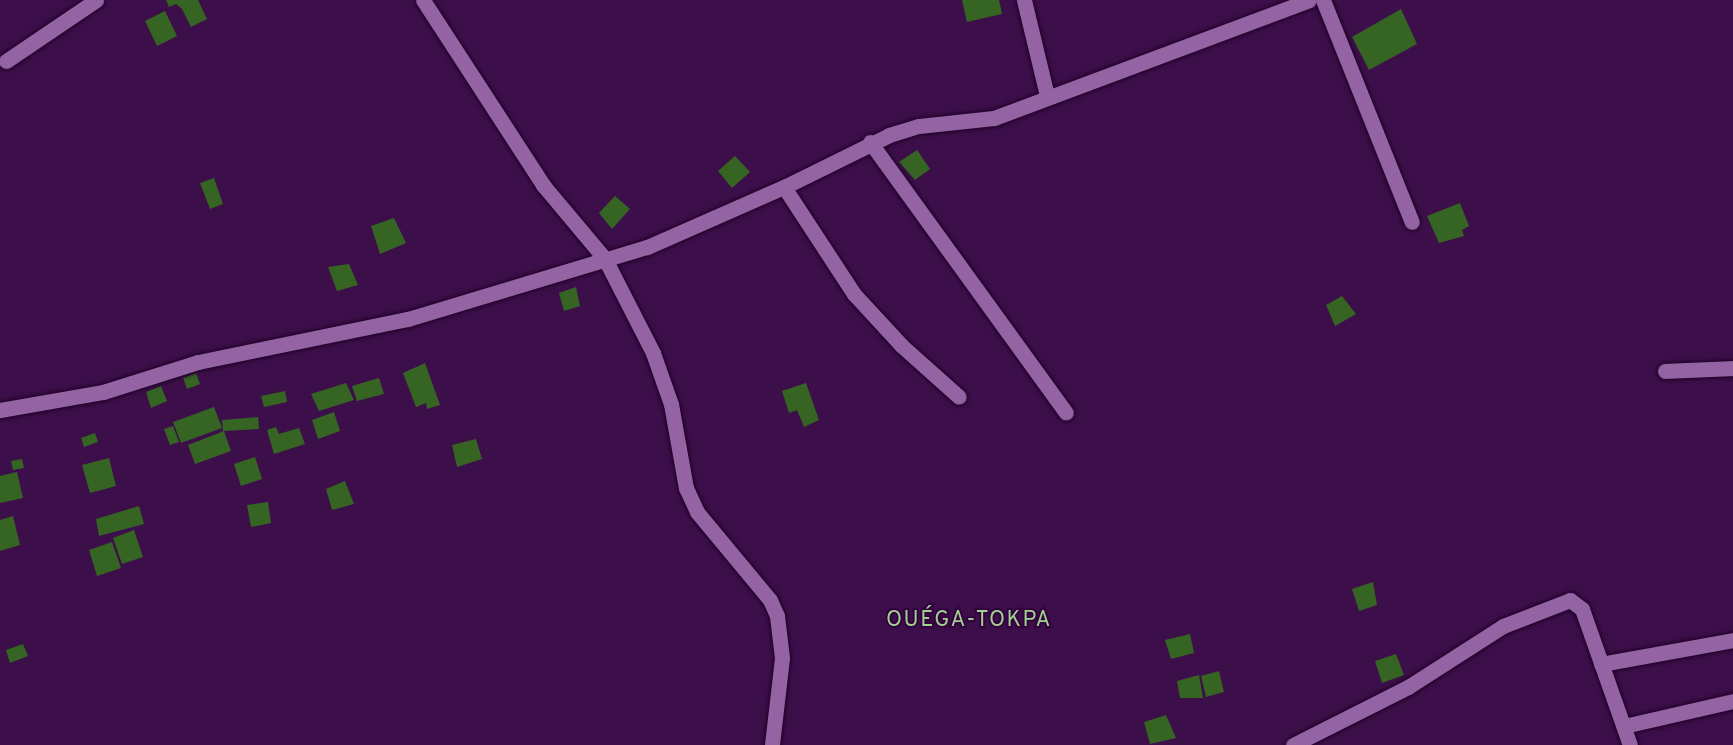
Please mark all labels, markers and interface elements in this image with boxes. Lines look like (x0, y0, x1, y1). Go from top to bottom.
district label: OUÉGA-TOKPA (886, 608, 1052, 634)

